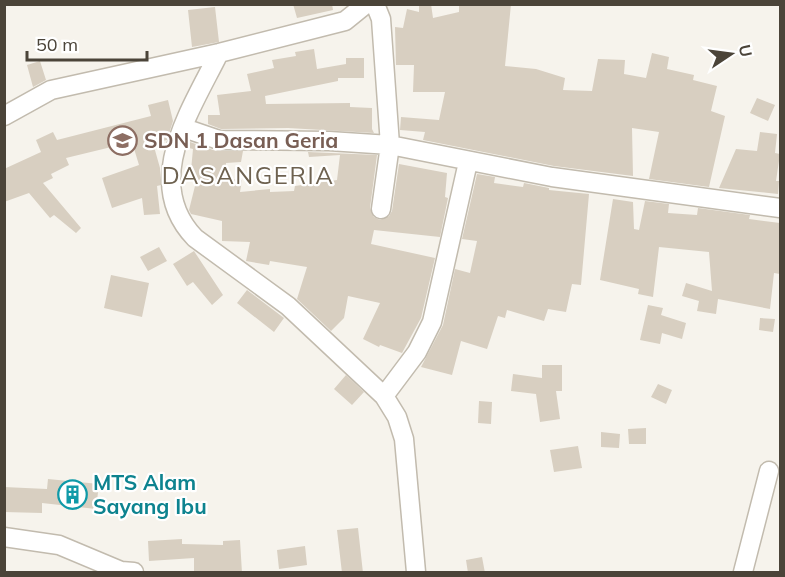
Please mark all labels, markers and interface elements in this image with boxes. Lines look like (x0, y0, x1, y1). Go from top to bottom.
scale bar (27, 24, 147, 62)
north arrow (701, 24, 761, 84)
text: 50 m (36, 33, 78, 56)
text: U (735, 43, 757, 59)
school or university icon: SDN 1 Dasan Geria (107, 124, 139, 156)
place label: SDN 1 Dasan Geria (144, 127, 338, 153)
district label: DASANGERIA (162, 160, 334, 190)
place label: MTS Alam Sayang Ibu (93, 469, 207, 519)
building icon: MTS Alam Sayang Ibu (56, 478, 88, 510)

